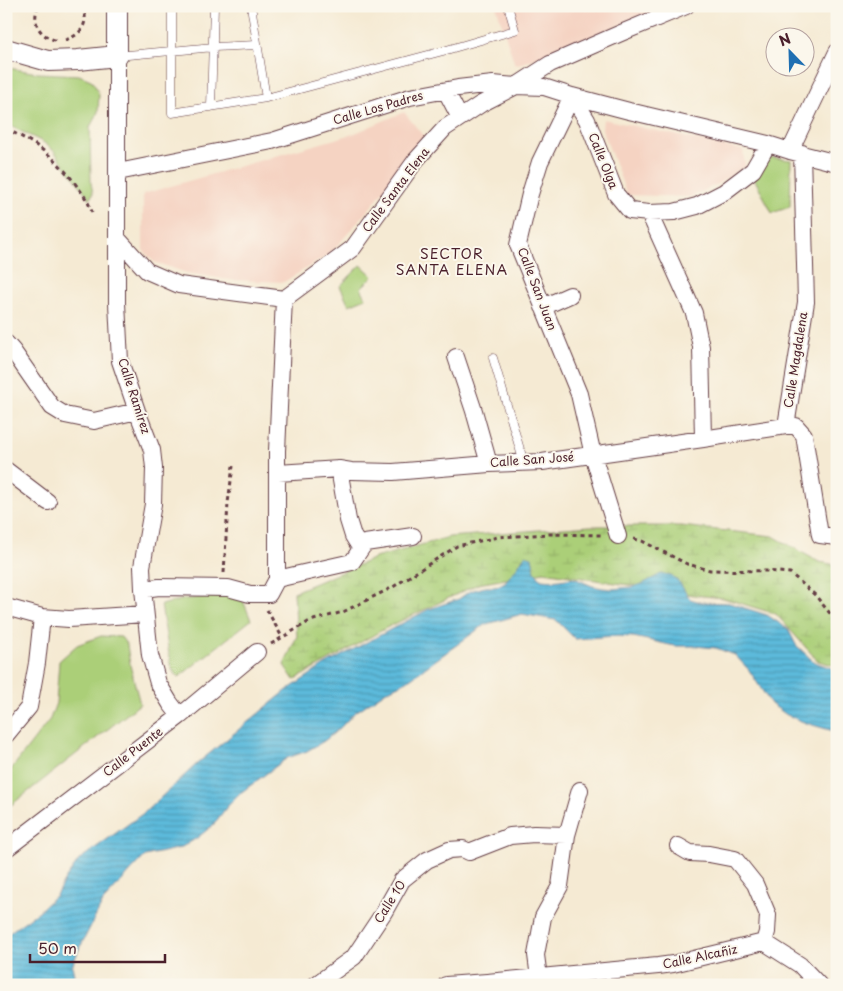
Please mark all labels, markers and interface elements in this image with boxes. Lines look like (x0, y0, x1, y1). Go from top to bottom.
north arrow (766, 28, 816, 78)
text: N (776, 28, 794, 51)
street label: Calle Los Padres (331, 85, 425, 128)
street label: Calle Olga (584, 130, 624, 192)
street label: Calle Santa Elena (357, 143, 433, 236)
district label: SECTOR SANTA ELENA (396, 243, 508, 280)
street label: Calle San Juan (514, 244, 562, 333)
street label: Calle Magdalena (779, 310, 812, 409)
street label: Calle Ramírez (114, 355, 156, 436)
street label: Calle San José (489, 447, 575, 471)
street label: Calle Puente (99, 722, 166, 780)
street label: Calle 10 (369, 877, 409, 926)
scale bar (30, 931, 165, 963)
text: 50 m (38, 936, 77, 959)
street label: Calle Alcañiz (661, 939, 739, 973)

